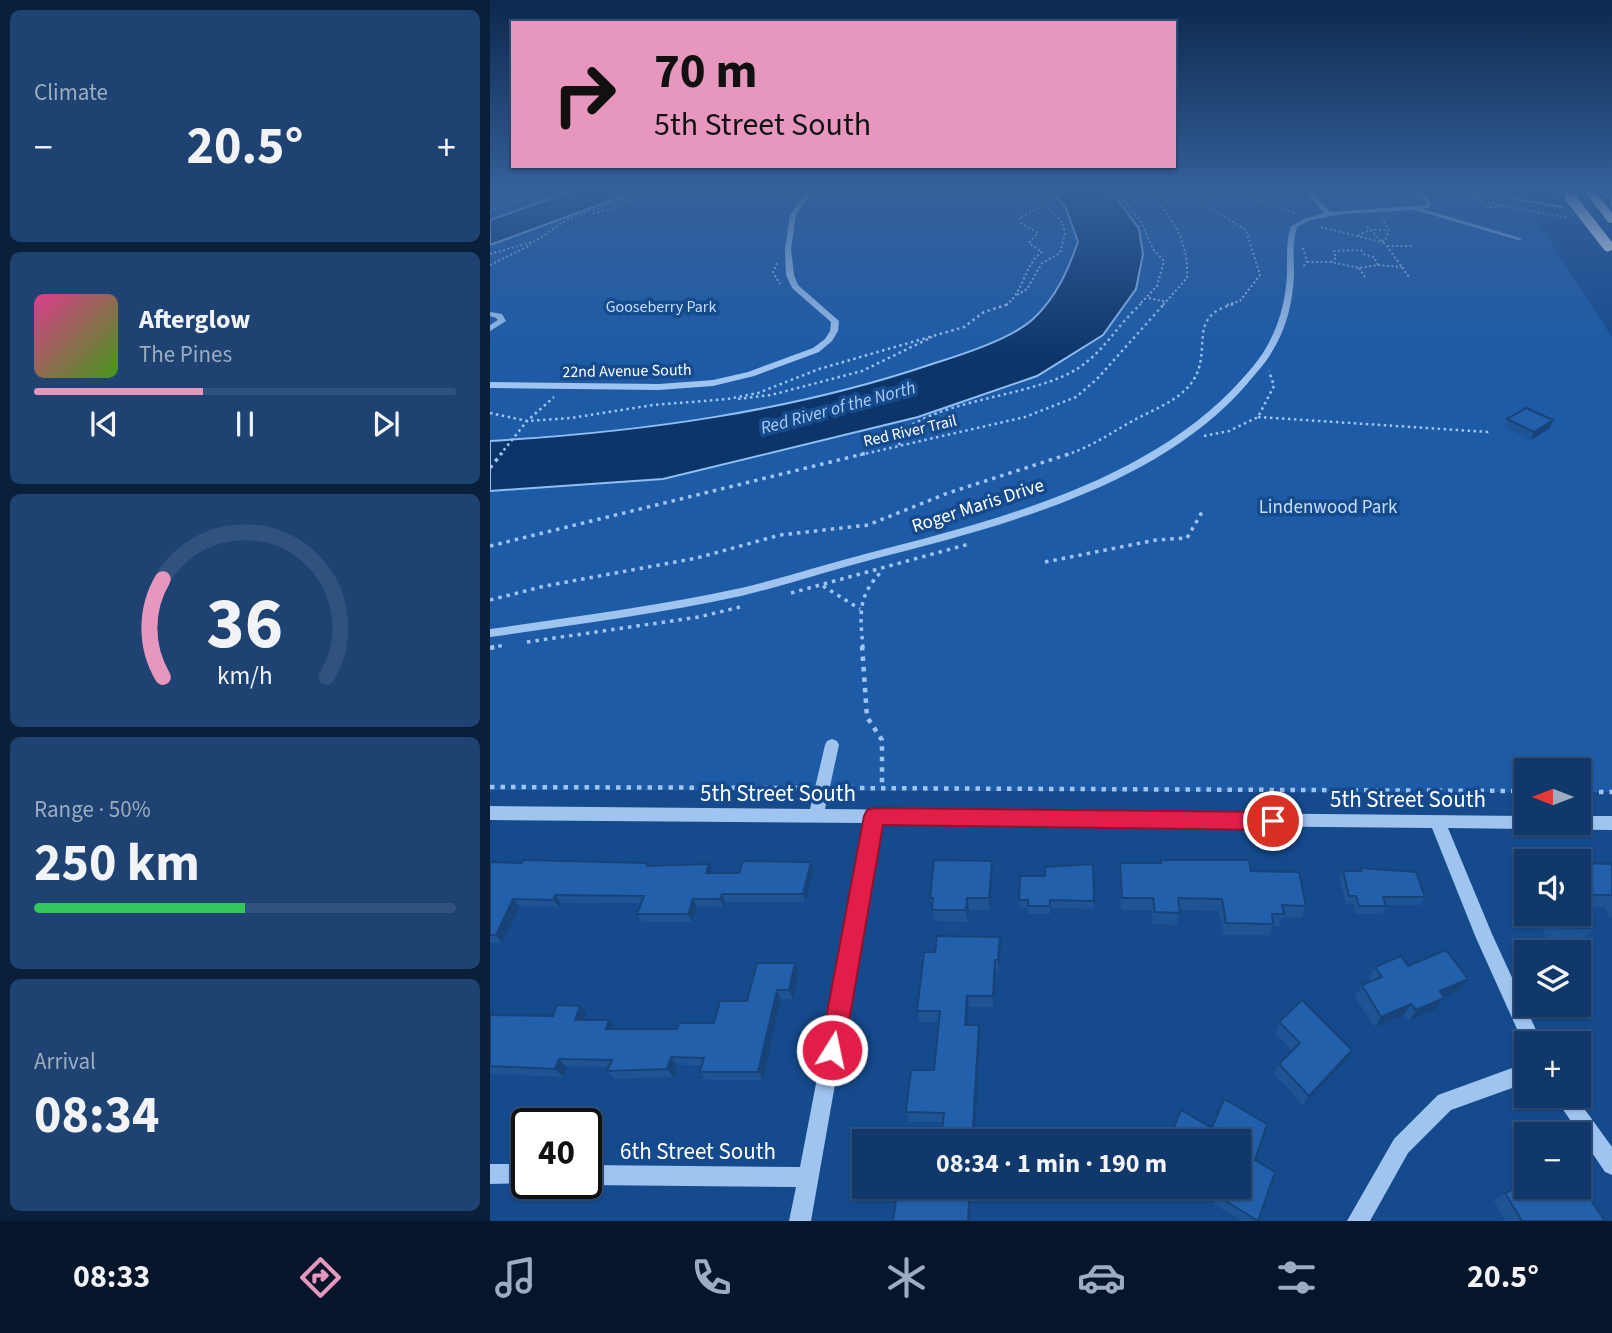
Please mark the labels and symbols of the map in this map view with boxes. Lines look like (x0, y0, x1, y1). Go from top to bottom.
park label: Gooseberry Park (606, 296, 716, 318)
street label: 22nd Avenue South (562, 359, 692, 383)
water label: Red River of the North (758, 375, 918, 441)
street label: Red River Trail (861, 410, 959, 452)
street label: Roger Maris Drive (908, 472, 1048, 540)
park label: Lindenwood Park (1259, 494, 1398, 521)
north arrow (1514, 758, 1591, 835)
street label: 5th Street South (700, 777, 856, 810)
street label: 5th Street South (1330, 783, 1486, 816)
pin (1243, 791, 1303, 851)
position arrow (795, 1013, 869, 1087)
speed limit sign: 40 (511, 1108, 602, 1199)
street label: 6th Street South (620, 1135, 776, 1168)

